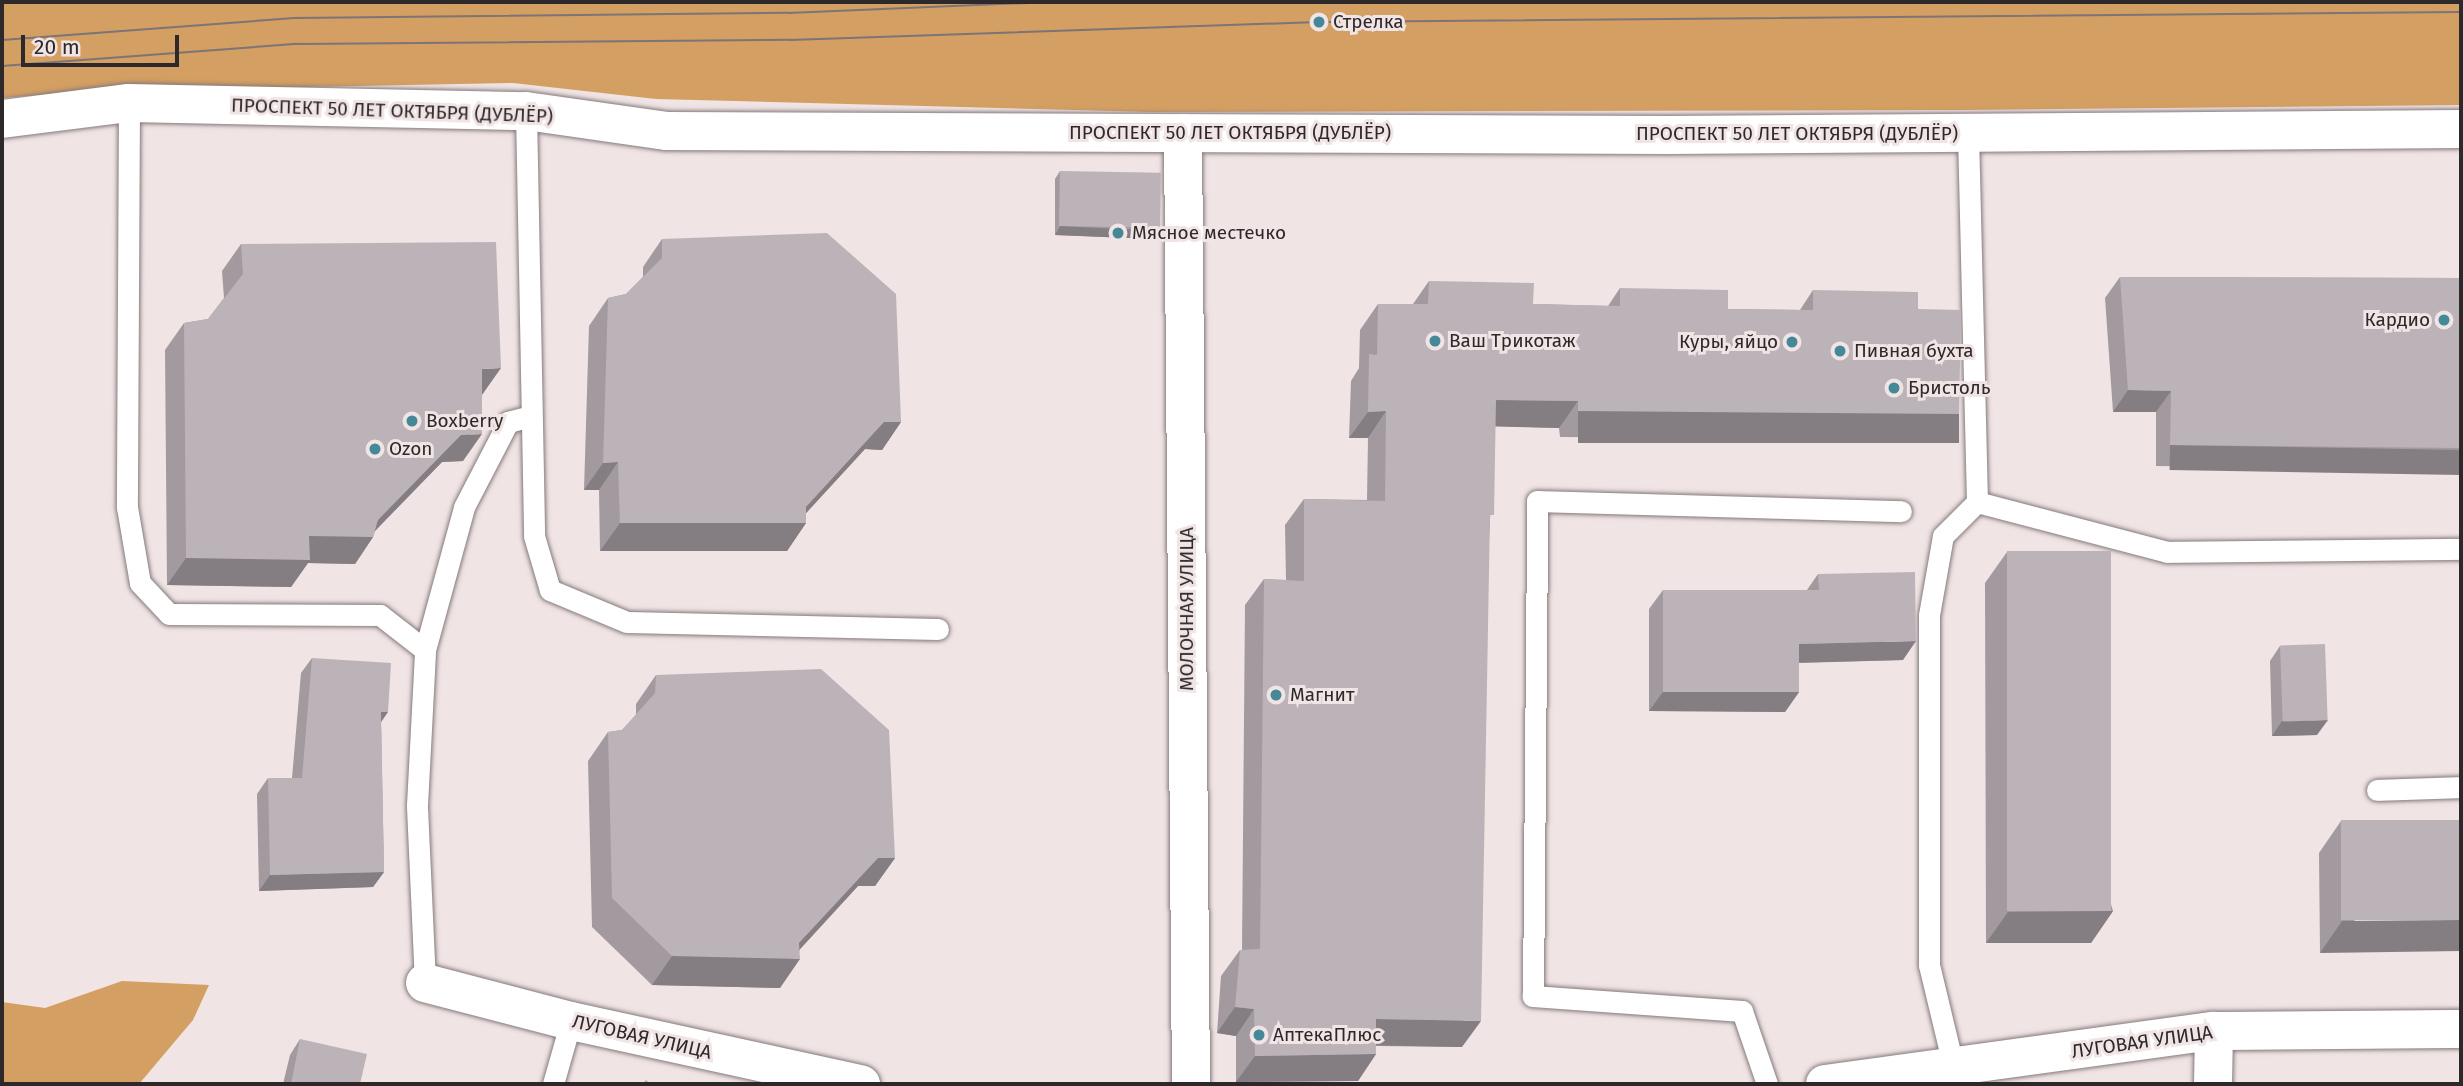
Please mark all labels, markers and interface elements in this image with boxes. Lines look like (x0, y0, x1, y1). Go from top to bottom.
place label: Стрелка (1333, 11, 1404, 33)
marker: Стрелка (1311, 14, 1327, 30)
scale bar (24, 21, 182, 65)
text: 20 m (34, 34, 80, 60)
street label: ПРОСПЕКТ 50 ЛЕТ ОКТЯБРЯ (ДУБЛЁР) (231, 94, 553, 128)
street label: ПРОСПЕКТ 50 ЛЕТ ОКТЯБРЯ (ДУБЛЁР) (1069, 122, 1391, 144)
street label: ПРОСПЕКТ 50 ЛЕТ ОКТЯБРЯ (ДУБЛЁР) (1636, 123, 1958, 145)
place label: Мясное местечко (1132, 222, 1286, 244)
marker: Мясное местечко (1110, 225, 1126, 241)
place label: Кардио (2364, 309, 2430, 331)
marker: Кардио (2436, 312, 2452, 328)
place label: Ваш Трикотаж (1449, 330, 1576, 352)
place label: Куры, яйцо (1679, 331, 1778, 353)
marker: Ваш Трикотаж (1427, 333, 1443, 349)
marker: Куры, яйцо (1784, 334, 1800, 350)
place label: Пивная бухта (1854, 340, 1974, 362)
marker: Пивная бухта (1832, 343, 1848, 359)
place label: Бристоль (1908, 377, 1991, 399)
marker: Бристоль (1886, 380, 1902, 396)
place label: Boxberry (426, 410, 503, 432)
marker: Boxberry (404, 413, 420, 429)
place label: Ozon (389, 438, 432, 460)
marker: Ozon (367, 441, 383, 457)
street label: МОЛОЧНАЯ УЛИЦА (1176, 527, 1198, 691)
place label: Магнит (1290, 684, 1355, 706)
marker: Магнит (1268, 687, 1284, 703)
street label: ЛУГОВАЯ УЛИЦА (570, 1010, 714, 1064)
street label: ЛУГОВАЯ УЛИЦА (2070, 1021, 2214, 1063)
place label: АптекаПлюс (1273, 1024, 1381, 1046)
marker: АптекаПлюс (1251, 1027, 1267, 1043)

